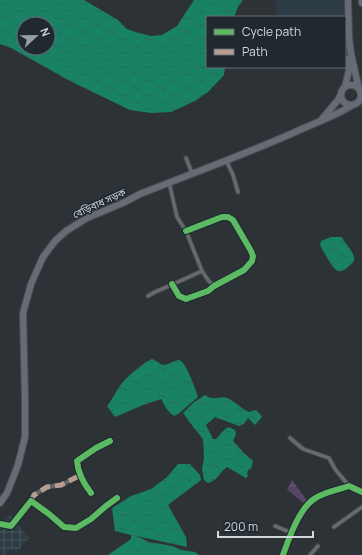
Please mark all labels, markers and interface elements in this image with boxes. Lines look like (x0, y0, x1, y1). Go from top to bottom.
north arrow (16, 16, 56, 56)
legend (206, 16, 346, 68)
text: Cycle path (242, 23, 301, 40)
text: N (37, 26, 54, 39)
text: Path (242, 43, 268, 60)
street label: বেড়িবাধ সড়ক (70, 184, 129, 221)
scale bar (218, 513, 313, 539)
text: 200 m (224, 518, 258, 535)

